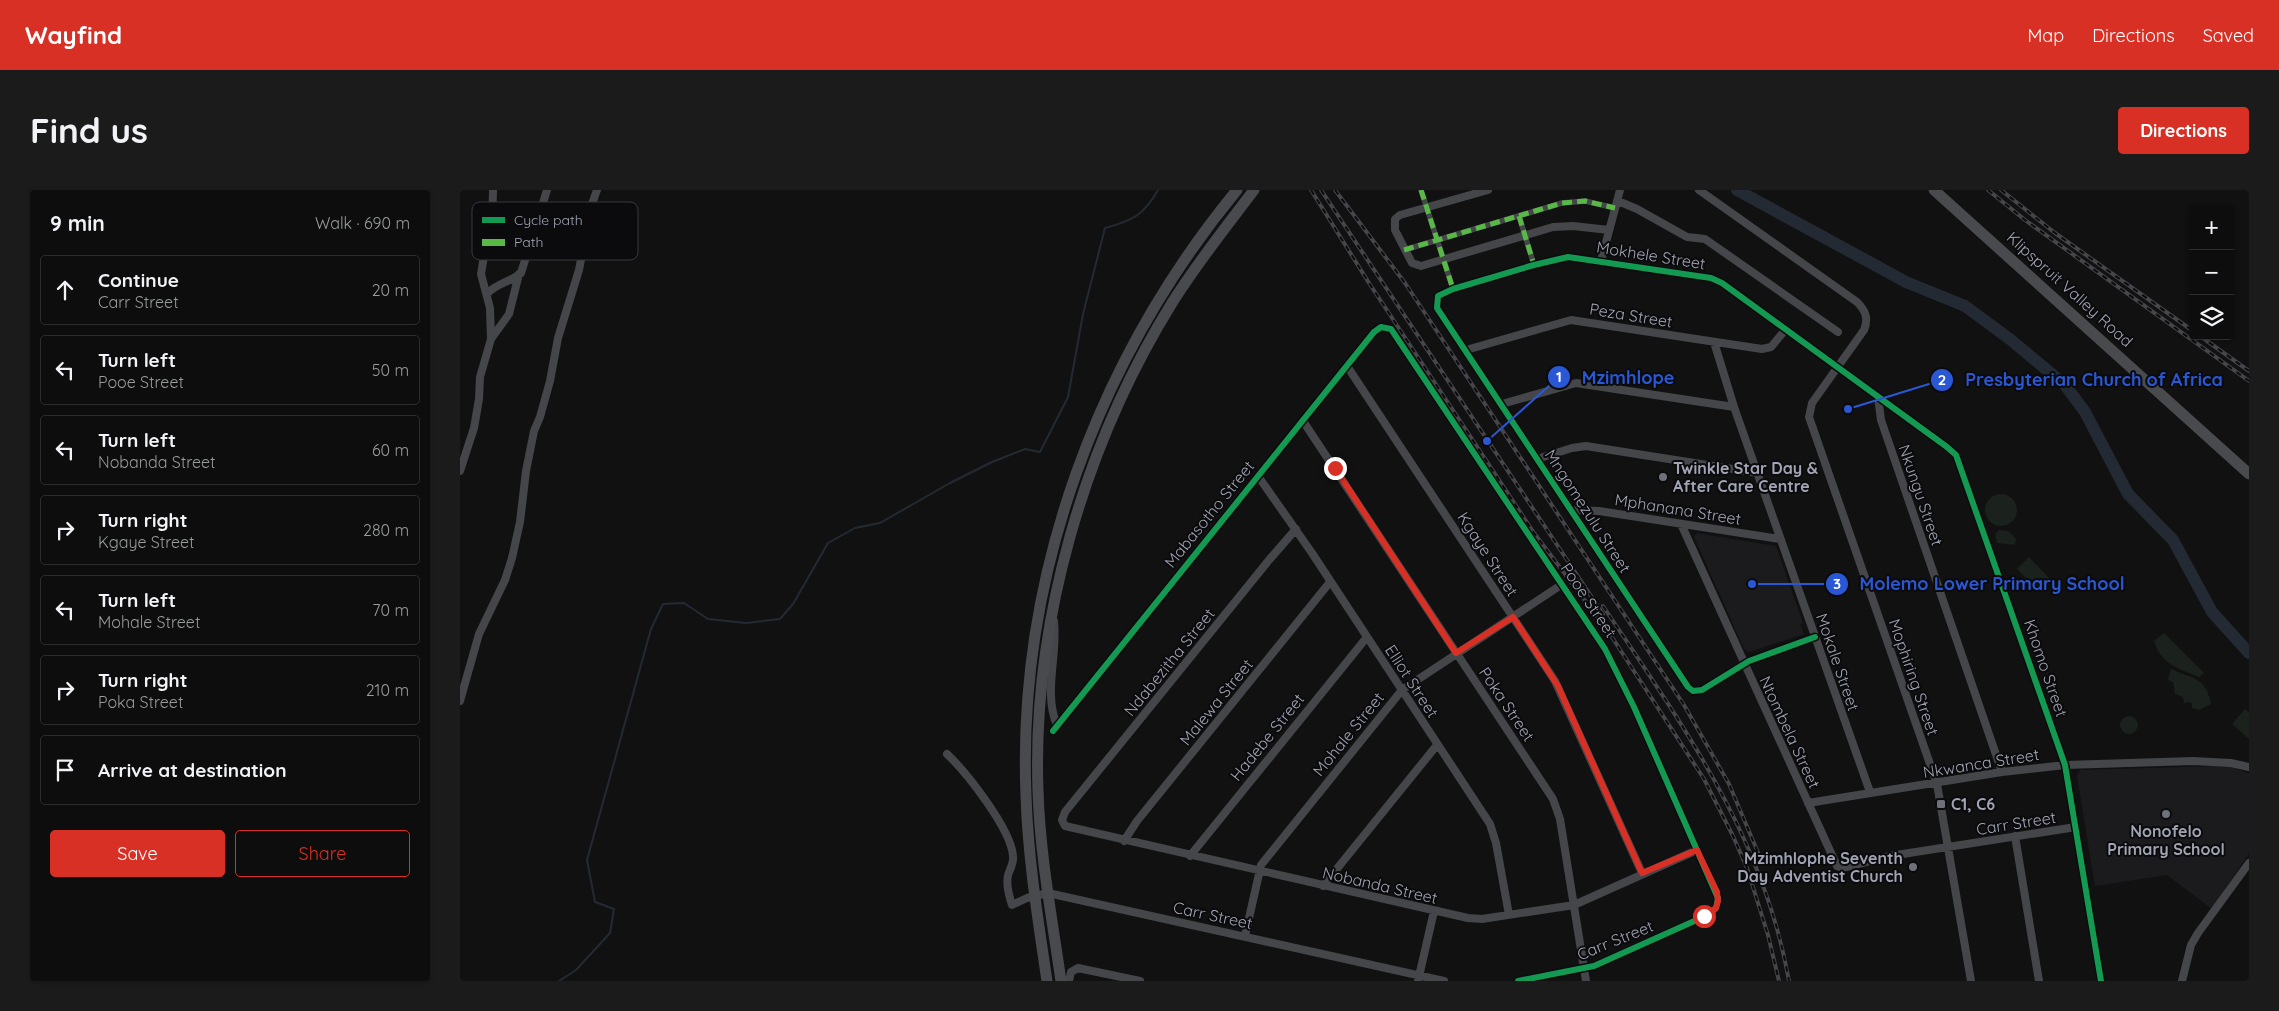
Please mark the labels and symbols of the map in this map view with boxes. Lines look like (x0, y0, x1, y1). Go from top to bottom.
legend (472, 202, 638, 260)
text: Cycle path (514, 211, 583, 229)
street label: Klipspruit Valley Road (2003, 227, 2137, 351)
text: Path (514, 233, 543, 251)
street label: Mokhele Street (1595, 237, 1707, 273)
street label: Peza Street (1588, 299, 1674, 331)
callout: Mzimhlope (1546, 361, 1684, 394)
callout: Presbyterian Church of Africa (1930, 363, 2232, 396)
text: Mzimhlope (1582, 366, 1674, 389)
text: 1 (1556, 367, 1562, 386)
text: Presbyterian Church of Africa (1965, 368, 2223, 391)
text: 2 (1938, 370, 1946, 389)
street label: Nkungu Street (1894, 442, 1948, 548)
street label: Mngomezulu Street (1541, 446, 1635, 576)
street label: Mabasotho Street (1160, 457, 1258, 571)
route end (1324, 457, 1347, 480)
place label: Twinkle Star Day & After Care Centre (1673, 458, 1818, 496)
marker: Twinkle Star Day & After Care Centre (1657, 471, 1669, 483)
street label: Mphanana Street (1613, 489, 1743, 529)
street label: Kgaye Street (1453, 508, 1523, 600)
street label: Pooe Street (1557, 559, 1621, 641)
callout: Molemo Lower Primary School (1825, 567, 2135, 600)
text: Molemo Lower Primary School (1860, 572, 2125, 595)
text: 3 (1833, 574, 1841, 593)
street label: Ndabezitha Street (1119, 604, 1219, 720)
street label: Mokale Street (1812, 611, 1864, 713)
street label: Mophiring Street (1885, 616, 1943, 738)
street label: Khomo Street (2020, 617, 2072, 719)
street label: Elliot Street (1381, 641, 1443, 721)
street label: Malewa Street (1175, 655, 1257, 749)
street label: Poka Street (1475, 663, 1539, 745)
street label: Ntombela Street (1755, 673, 1825, 791)
street label: Mohale Street (1308, 688, 1388, 780)
street label: Hadebe Street (1226, 689, 1308, 785)
street label: Nkwanca Street (1921, 744, 2041, 782)
place label: C1, C6 (1951, 794, 1995, 814)
marker: C1, C6 (1935, 798, 1947, 810)
street label: Carr Street (1975, 807, 2057, 839)
marker: Nonofelo Primary School (2160, 808, 2172, 820)
place label: Nonofelo Primary School (2107, 821, 2225, 859)
place label: Mzimhlophe Seventh Day Adventist Church (1737, 848, 1903, 886)
marker: Mzimhlophe Seventh Day Adventist Church (1907, 861, 1919, 873)
street label: Nobanda Street (1321, 862, 1439, 908)
street label: Carr Street (1172, 897, 1254, 933)
route start (1693, 905, 1716, 928)
street label: Carr Street (1574, 916, 1656, 964)

